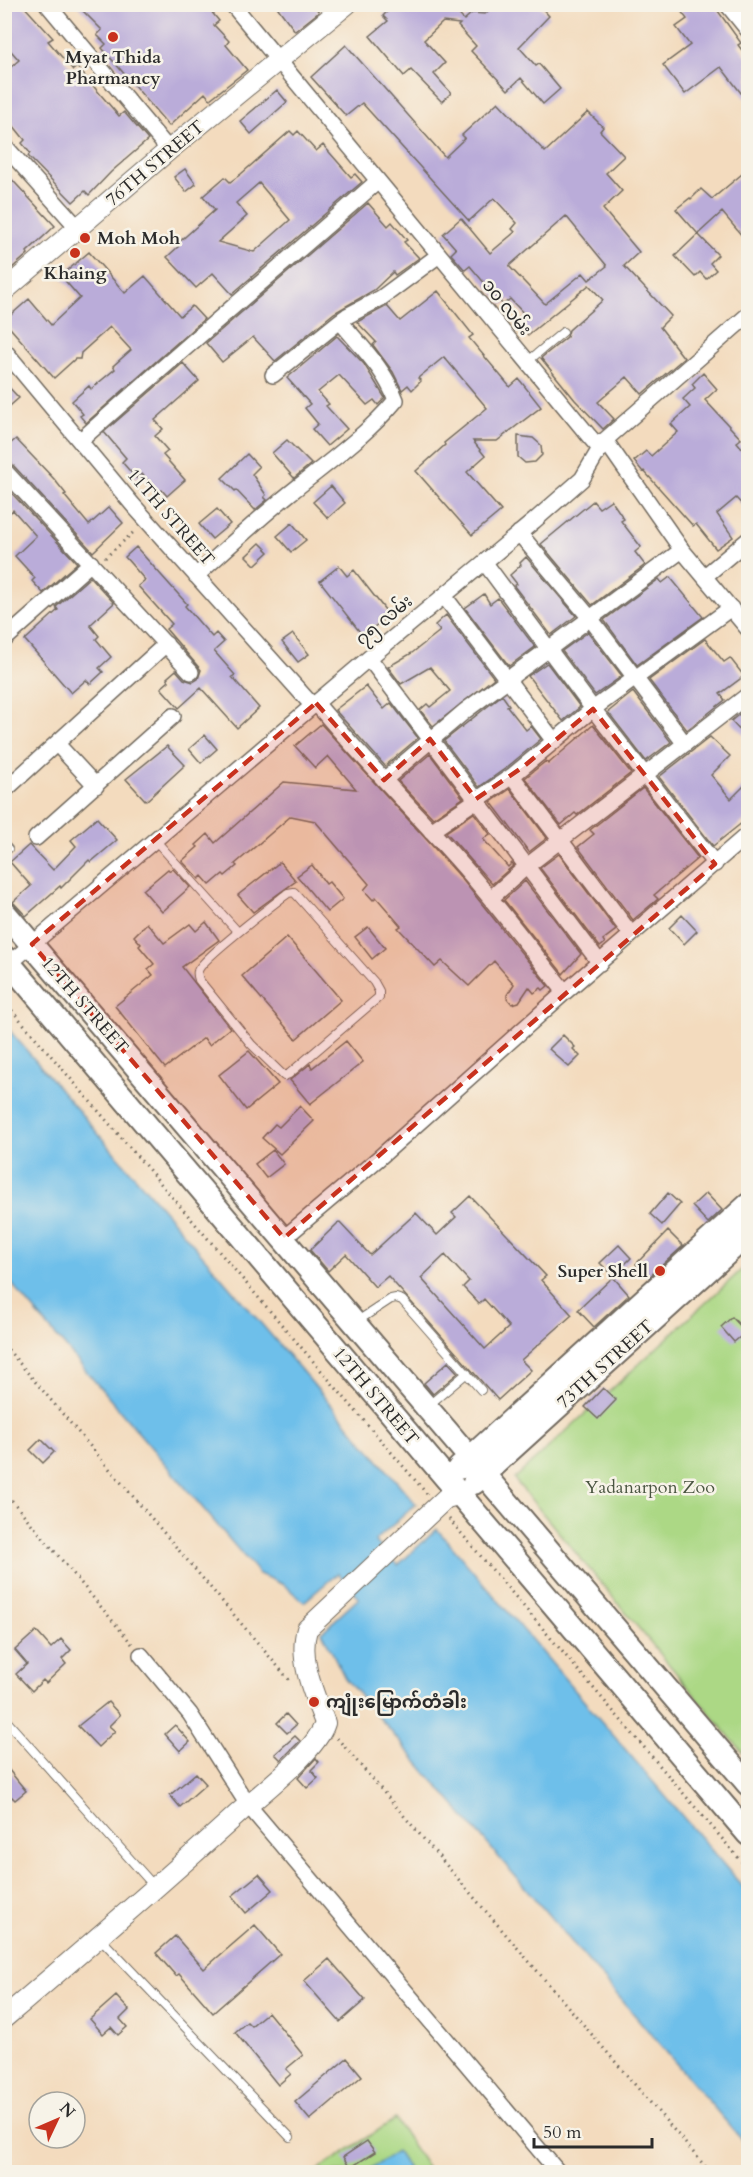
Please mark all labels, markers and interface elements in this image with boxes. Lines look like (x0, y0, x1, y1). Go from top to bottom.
marker: Myat Thida Pharmancy (106, 30, 120, 44)
place label: Myat Thida Pharmancy (65, 45, 161, 91)
street label: 76TH STREET (101, 115, 210, 212)
place label: Moh Moh (97, 226, 180, 251)
marker: Moh Moh (78, 231, 92, 245)
marker: Khaing (68, 246, 82, 260)
place label: Khaing (44, 261, 107, 286)
street label: ၁၀ လမ်း (476, 273, 538, 341)
street label: 11TH STREET (121, 463, 220, 571)
street label: ၇၅ လမ်း (350, 588, 419, 653)
street label: 12TH STREET (35, 951, 134, 1059)
place label: Super Shell (558, 1259, 648, 1284)
marker: Super Shell (653, 1264, 667, 1278)
street label: 73TH STREET (552, 1314, 659, 1414)
street label: 12TH STREET (327, 1342, 424, 1451)
park label: Yadanarpon Zoo (585, 1475, 715, 1500)
place label: ကျုံးမြောက်တံခါး (326, 1690, 467, 1717)
marker: ကျုံးမြောက်တံခါး (307, 1695, 321, 1709)
north arrow (27, 2090, 87, 2150)
text: N (54, 2098, 80, 2123)
scale bar (534, 2111, 652, 2149)
text: 50 m (543, 2120, 582, 2145)

